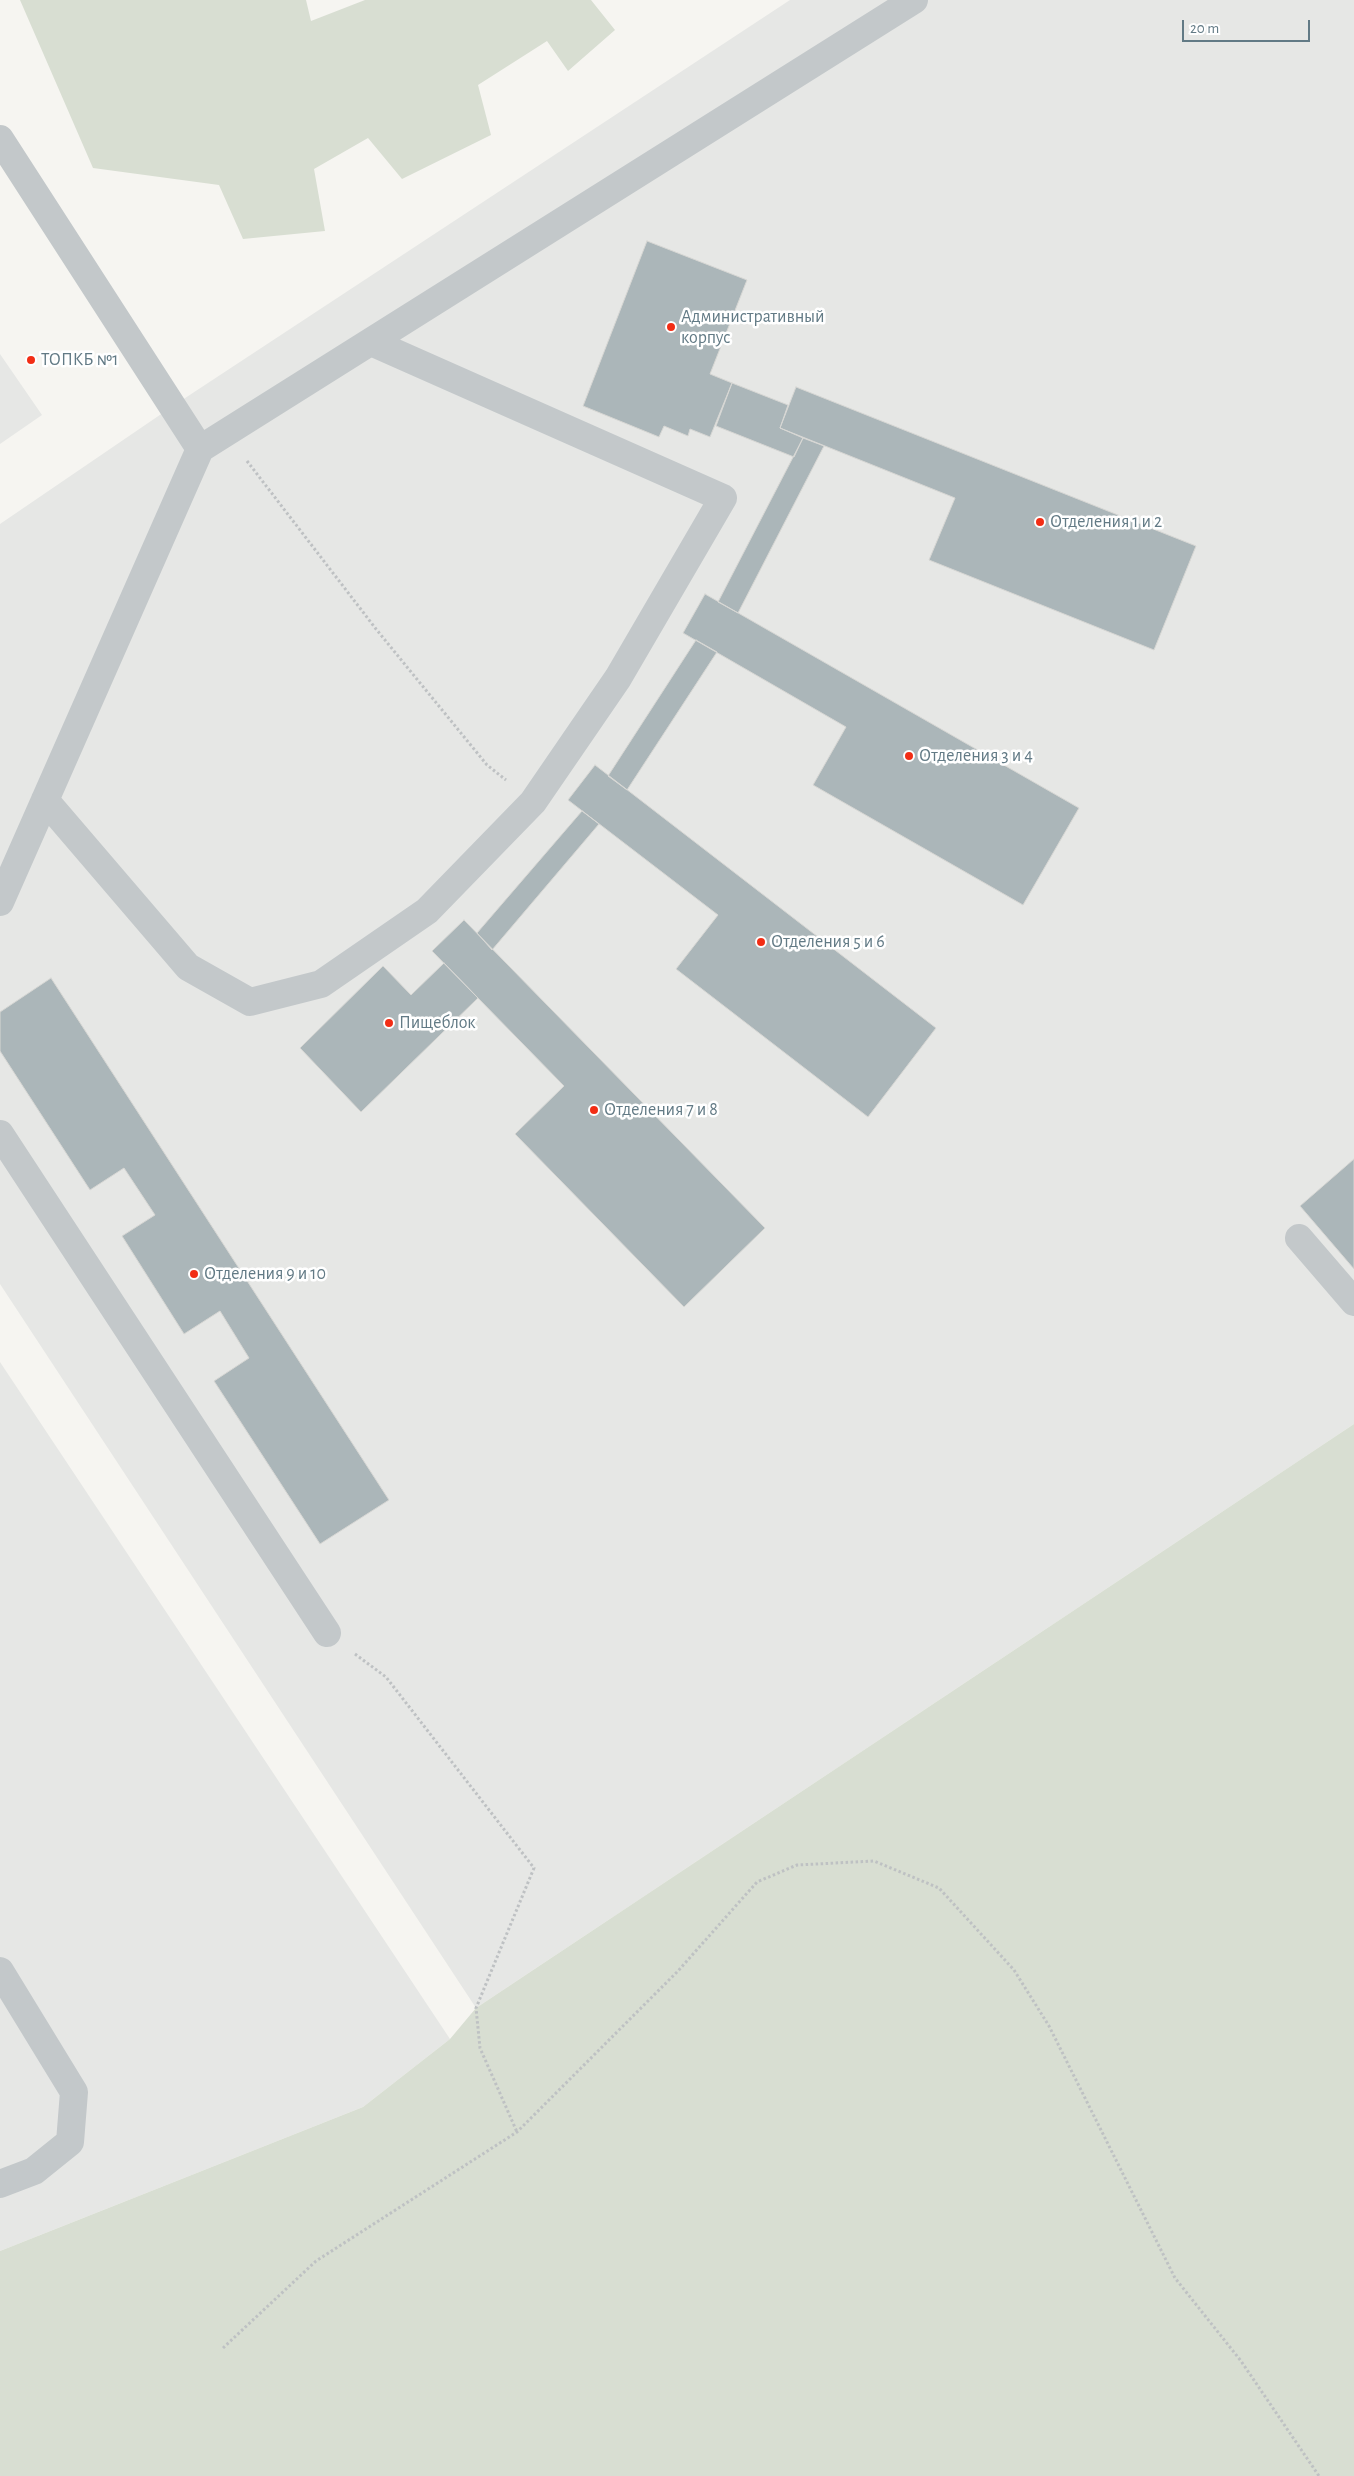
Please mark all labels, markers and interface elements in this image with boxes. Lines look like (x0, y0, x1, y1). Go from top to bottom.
scale bar (1184, 10, 1312, 42)
text: 20 m (1190, 21, 1219, 36)
place label: Административный корпус (681, 306, 825, 348)
marker: Административный корпус (665, 321, 677, 333)
place label: ТОПКБ №1 (41, 349, 118, 371)
marker: ТОПКБ №1 (25, 354, 37, 366)
place label: Отделения 1 и 2 (1050, 511, 1162, 533)
marker: Отделения 1 и 2 (1034, 516, 1046, 528)
place label: Отделения 3 и 4 (919, 745, 1033, 767)
marker: Отделения 3 и 4 (903, 750, 915, 762)
place label: Отделения 5 и 6 (771, 931, 885, 953)
marker: Отделения 5 и 6 (755, 936, 767, 948)
place label: Пищеблок (399, 1012, 476, 1034)
marker: Пищеблок (383, 1017, 395, 1029)
place label: Отделения 7 и 8 (604, 1099, 718, 1121)
marker: Отделения 7 и 8 (588, 1104, 600, 1116)
place label: Отделения 9 и 10 (204, 1263, 326, 1285)
marker: Отделения 9 и 10 (188, 1268, 200, 1280)

